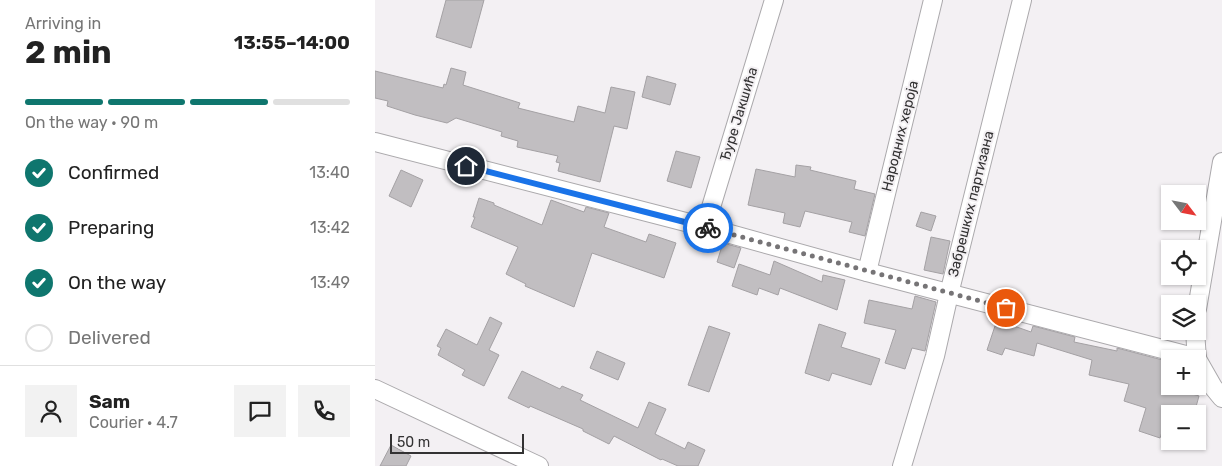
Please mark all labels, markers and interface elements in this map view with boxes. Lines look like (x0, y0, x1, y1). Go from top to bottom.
text: Arriving in (25, 14, 101, 33)
text: 13:55–14:00 (234, 31, 350, 54)
text: 2 min (25, 33, 112, 71)
street label: Ђуре Јакшића (717, 65, 761, 163)
street label: Народних хероја (878, 79, 922, 193)
text: On the way · 90 m (25, 113, 158, 132)
street label: Забрешких партизана (945, 129, 997, 279)
pin (445, 145, 487, 187)
icon: home (452, 152, 480, 180)
icon: check (25, 159, 53, 187)
text: Confirmed (68, 161, 159, 184)
text: 13:40 (309, 163, 350, 182)
north arrow (1161, 185, 1206, 230)
map controls (1161, 185, 1206, 450)
courier (683, 203, 733, 253)
icon: check (25, 214, 53, 242)
icon: bike (694, 214, 722, 242)
text: Preparing (68, 216, 154, 239)
text: 13:42 (310, 218, 350, 237)
button: locate (1161, 240, 1206, 285)
icon: check (25, 269, 53, 297)
text: On the way (68, 271, 166, 294)
text: 13:49 (310, 273, 350, 292)
pin (985, 287, 1027, 329)
icon: bag (992, 294, 1020, 322)
button: layers (1161, 295, 1206, 340)
text: Delivered (68, 326, 151, 349)
button: + (1161, 350, 1206, 395)
button: person (25, 385, 77, 437)
button: chat (234, 385, 286, 437)
button: phone (298, 385, 350, 437)
text: Sam (89, 390, 130, 413)
button: − (1161, 405, 1206, 450)
text: Courier · 4.7 (89, 413, 178, 432)
scale bar (390, 431, 524, 454)
text: 50 m (397, 434, 430, 451)

